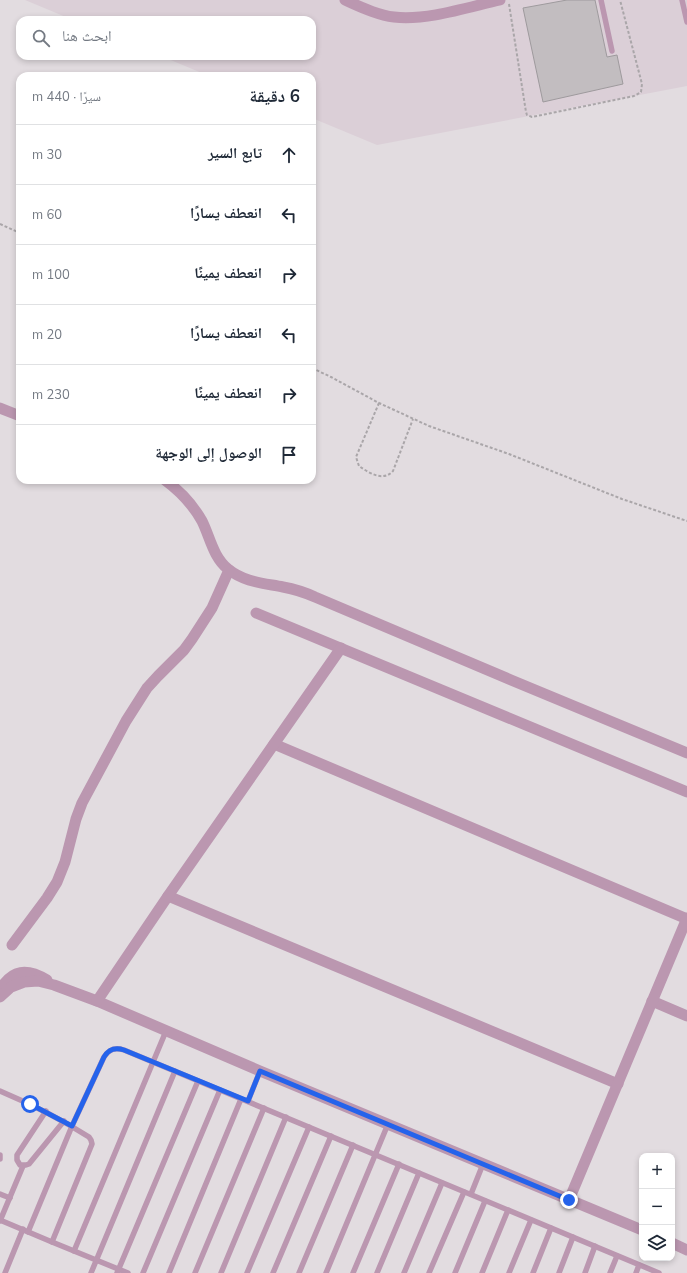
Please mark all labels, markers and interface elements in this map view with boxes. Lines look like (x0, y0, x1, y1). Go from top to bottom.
search box (16, 16, 316, 60)
text: ابحث هنا (62, 26, 112, 46)
icon: search (30, 27, 52, 49)
text: 6 دقيقة (250, 85, 300, 108)
text: سيرًا · 440 m (32, 88, 101, 106)
text: تابع السير (208, 143, 262, 163)
icon: ahead (278, 144, 300, 166)
text: 30 m (32, 146, 62, 164)
text: انعطف يسارًا (190, 203, 262, 223)
icon: left (278, 204, 300, 226)
text: 60 m (32, 206, 62, 224)
text: انعطف يمينًا (194, 263, 262, 283)
icon: right (278, 264, 300, 286)
text: 100 m (32, 266, 70, 284)
text: انعطف يسارًا (190, 323, 262, 343)
icon: left (278, 324, 300, 346)
text: 20 m (32, 326, 62, 344)
text: انعطف يمينًا (194, 383, 262, 403)
icon: right (278, 384, 300, 406)
text: 230 m (32, 386, 70, 404)
text: الوصول إلى الوجهة (155, 443, 262, 463)
icon: arrive (278, 444, 300, 466)
route start (21, 1095, 39, 1113)
map controls (639, 1153, 675, 1261)
button: + (639, 1153, 675, 1189)
button: − (639, 1189, 675, 1225)
route end (560, 1191, 578, 1209)
button: layers (639, 1225, 675, 1261)

